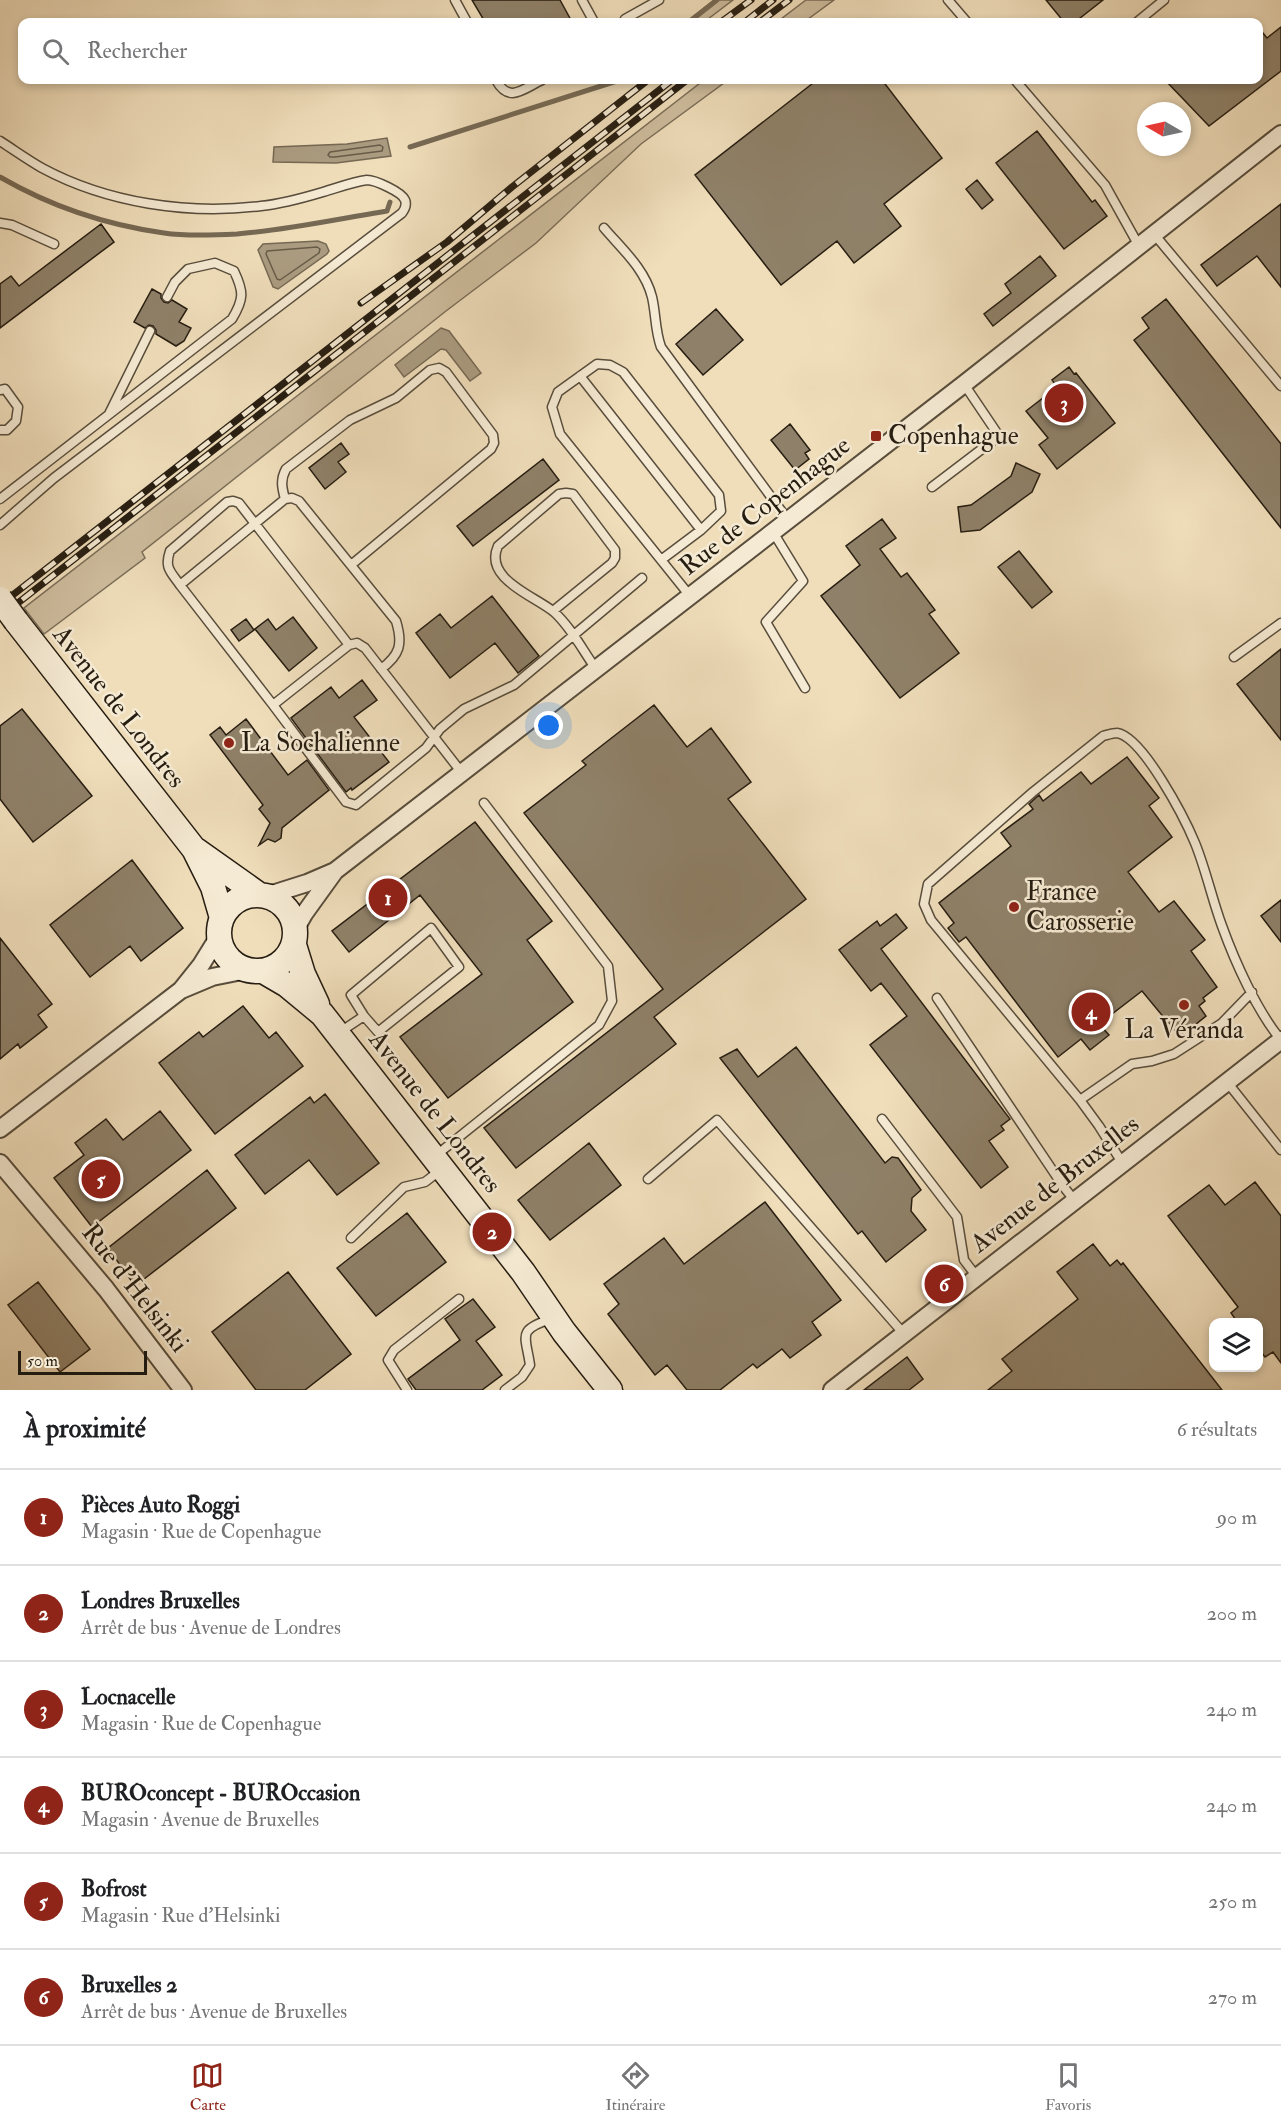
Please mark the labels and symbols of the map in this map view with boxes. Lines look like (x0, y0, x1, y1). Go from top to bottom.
north arrow (1137, 102, 1191, 156)
pin: 3 (1044, 380, 1084, 426)
place label: Copenhague (888, 420, 1019, 453)
street label: Rue de Copenhague (673, 429, 857, 583)
marker: Copenhague (869, 429, 883, 443)
street label: Avenue de Londres (45, 619, 192, 794)
your location (534, 711, 563, 740)
place label: La Sochalienne (241, 727, 400, 759)
marker: La Sochalienne (222, 736, 236, 750)
pin: 1 (368, 876, 408, 920)
place label: France Carosserie (1026, 876, 1134, 938)
marker: France Carosserie (1007, 900, 1021, 914)
pin: 4 (1072, 990, 1110, 1034)
marker: La Véranda (1177, 998, 1191, 1012)
place label: La Véranda (1124, 1014, 1244, 1046)
street label: Avenue de Londres (361, 1024, 508, 1199)
street label: Avenue de Bruxelles (964, 1108, 1146, 1260)
pin: 5 (82, 1156, 120, 1202)
pin: 2 (472, 1210, 512, 1254)
street label: Rue d'Helsinki (75, 1217, 195, 1359)
pin: 6 (924, 1262, 964, 1306)
scale bar (18, 1348, 147, 1376)

